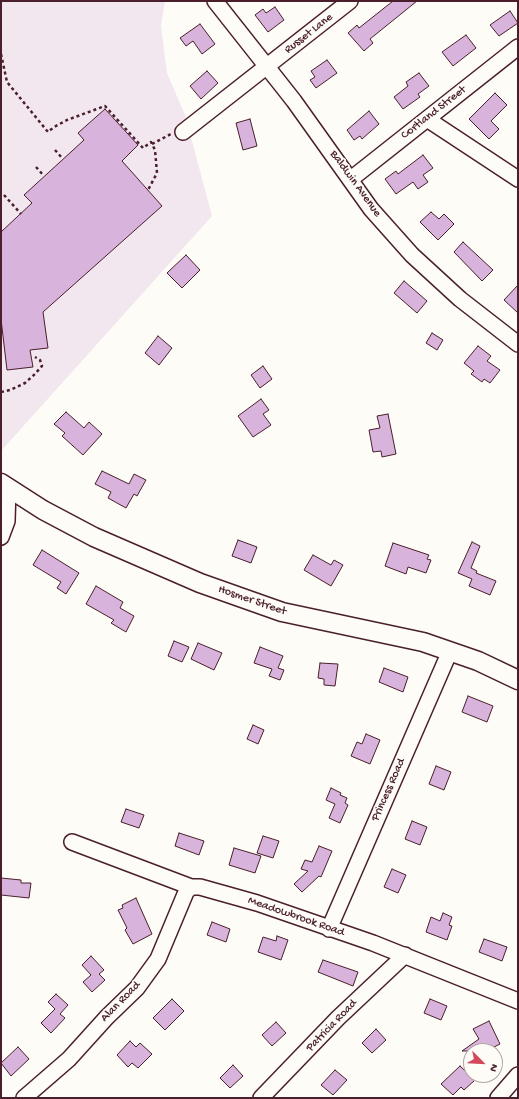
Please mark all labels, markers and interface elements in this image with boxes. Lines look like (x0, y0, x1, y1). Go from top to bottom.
street label: Russet Lane (282, 11, 336, 57)
street label: Cortland Street (399, 83, 469, 143)
street label: Baldwin Avenue (326, 148, 384, 220)
street label: Hosmer Street (216, 583, 288, 619)
street label: Princess Road (369, 756, 409, 824)
street label: Meadowbrook Road (246, 894, 346, 940)
street label: Alan Road (98, 979, 144, 1025)
street label: Patricia Road (303, 997, 361, 1055)
north arrow (463, 1043, 503, 1083)
text: N (486, 1062, 500, 1073)

